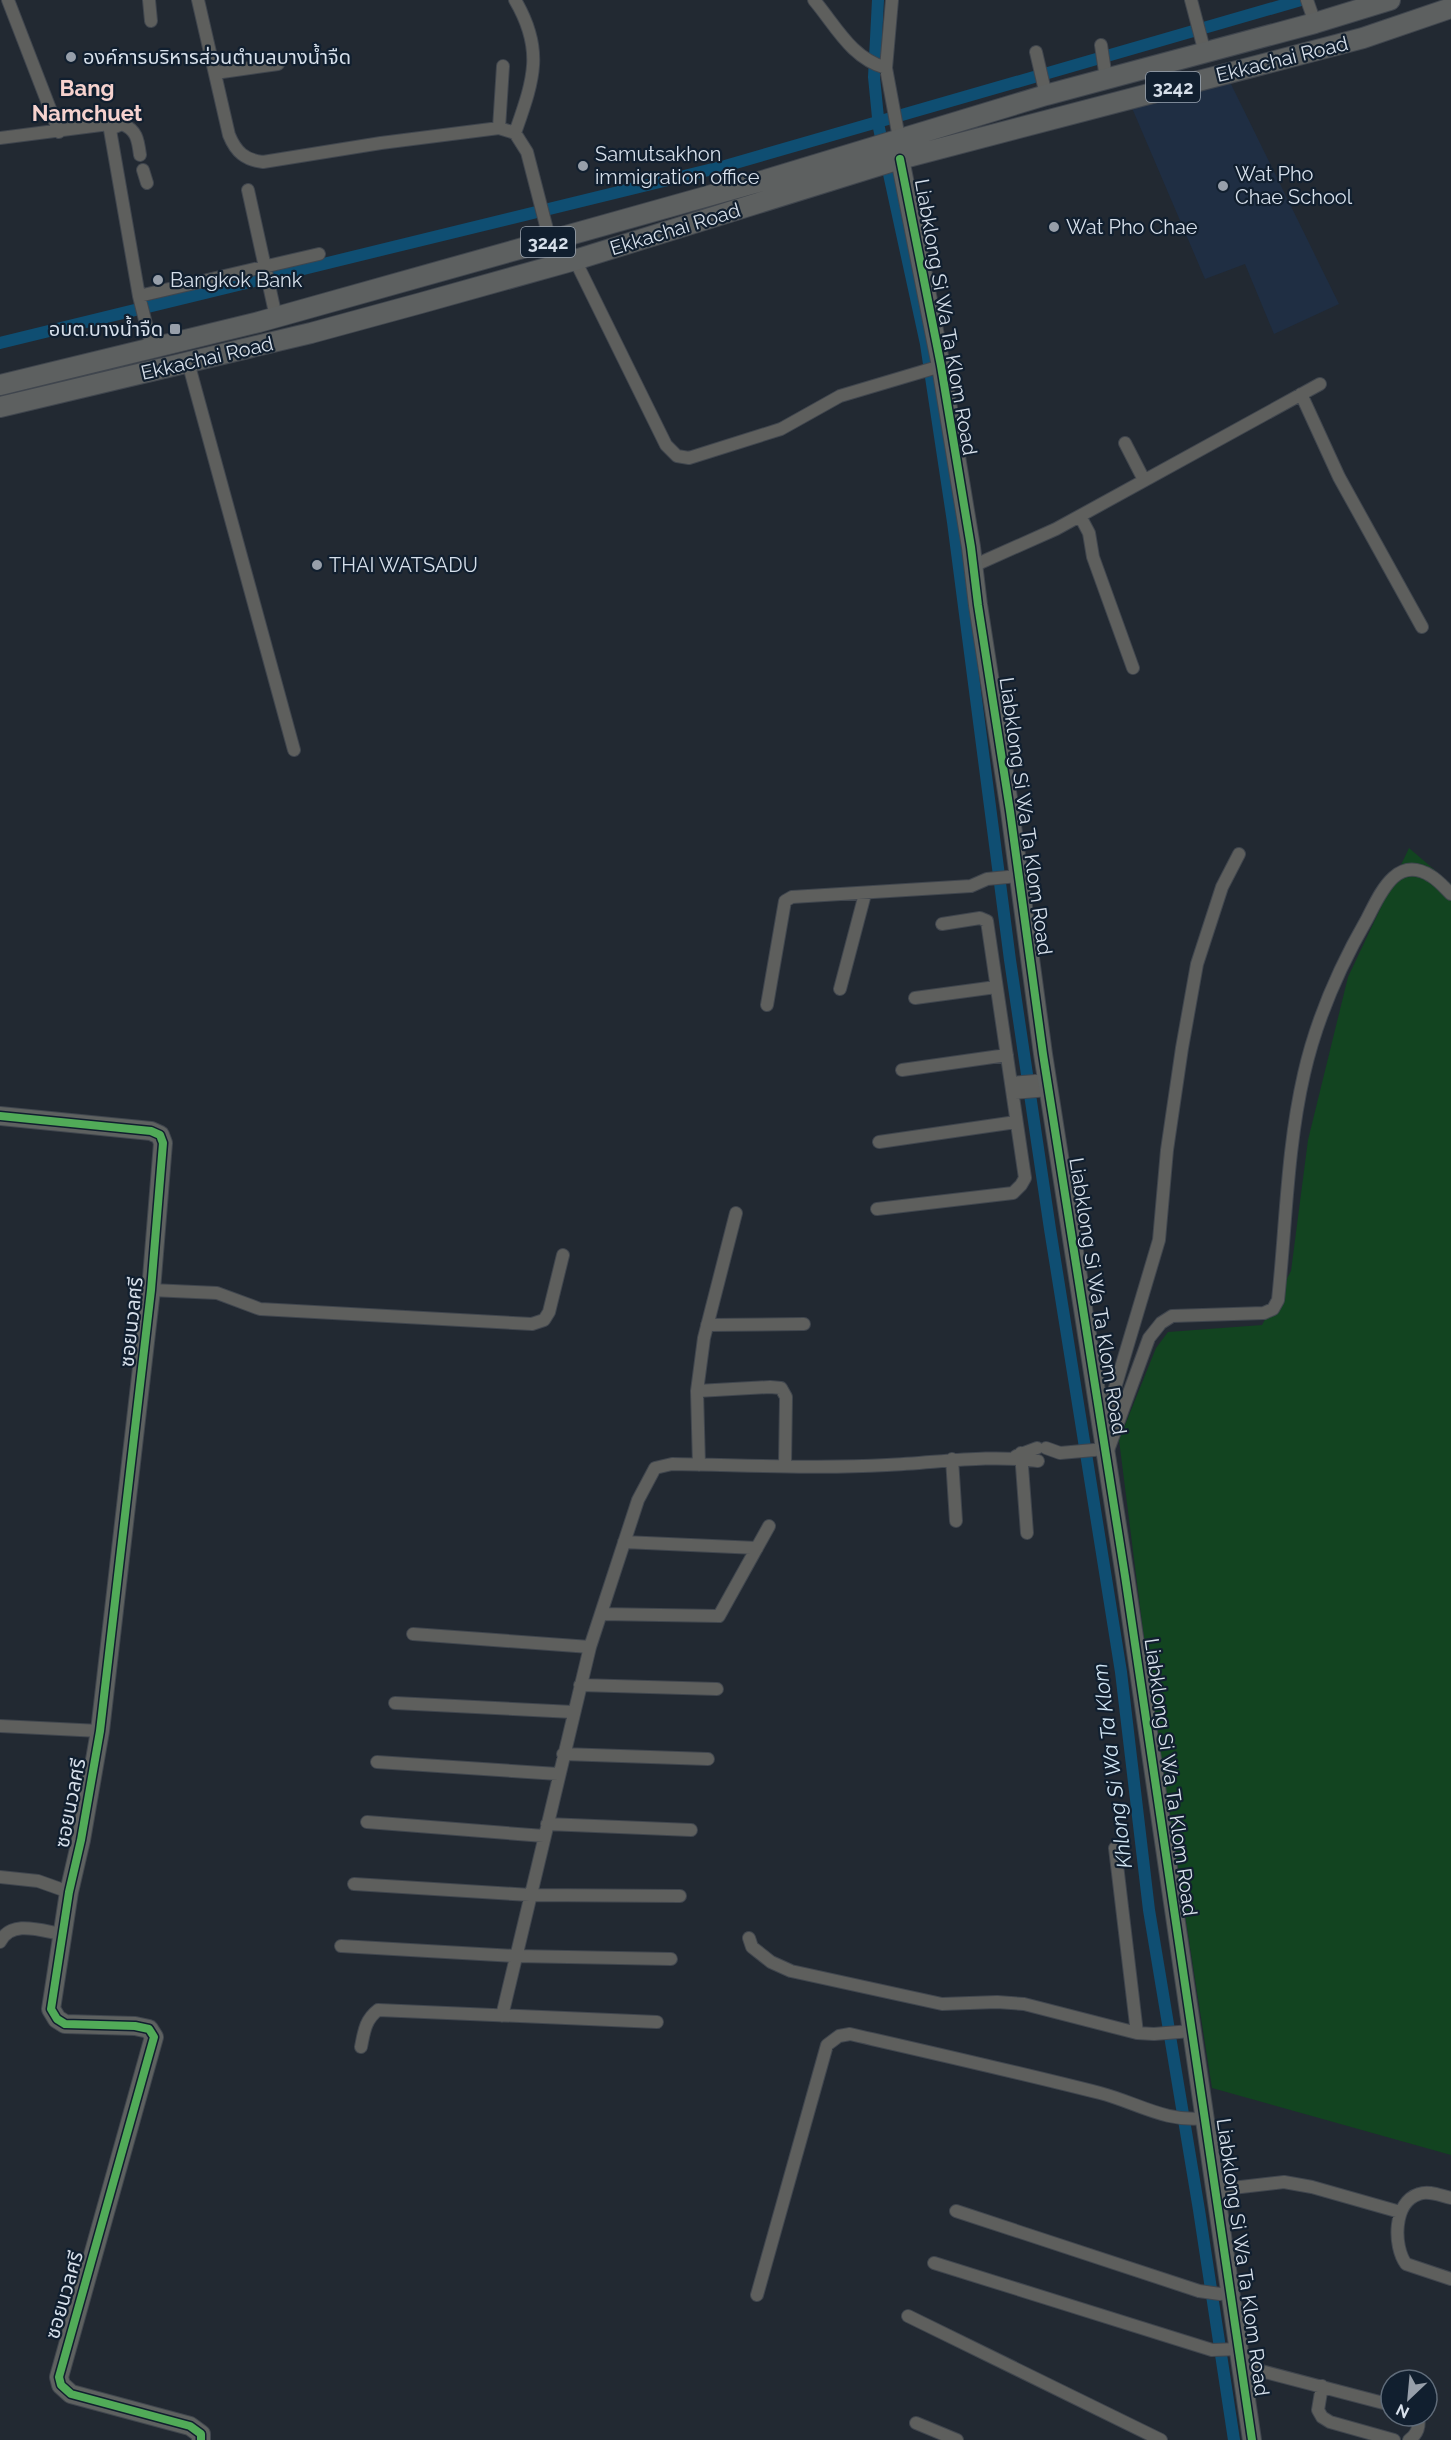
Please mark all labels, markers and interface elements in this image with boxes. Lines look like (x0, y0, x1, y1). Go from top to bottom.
street label: Ekkachai Road (1213, 31, 1351, 87)
place label: องค์การบริหารส่วนตำบลบางน้ำจืด (83, 43, 351, 69)
marker: องค์การบริหารส่วนตำบลบางน้ำจืด (64, 50, 78, 64)
road number: 3242 (1146, 72, 1200, 102)
district label: Bang Namchuet (32, 75, 143, 126)
place label: Samutsakhon immigration office (595, 142, 760, 189)
marker: Samutsakhon immigration office (576, 159, 590, 173)
place label: Wat Pho Chae School (1235, 162, 1353, 209)
street label: Liabklong Si Wa Ta Klom Road (910, 177, 982, 457)
marker: Wat Pho Chae School (1216, 179, 1230, 193)
street label: Ekkachai Road (607, 198, 743, 260)
place label: Wat Pho Chae (1066, 215, 1198, 239)
marker: Wat Pho Chae (1047, 220, 1061, 234)
road number: 3242 (521, 227, 575, 257)
place label: Bangkok Bank (170, 268, 303, 292)
marker: Bangkok Bank (151, 273, 165, 287)
place label: อบต.บางน้ำจืด (49, 315, 163, 341)
marker: อบต.บางน้ำจืด (168, 322, 182, 336)
street label: Ekkachai Road (138, 331, 276, 385)
place label: THAI WATSADU (329, 553, 478, 577)
marker: THAI WATSADU (310, 558, 324, 572)
street label: Liabklong Si Wa Ta Klom Road (995, 676, 1057, 956)
street label: Liabklong Si Wa Ta Klom Road (1064, 1156, 1132, 1436)
street label: ซอยนวลศรี (114, 1276, 148, 1368)
street label: Liabklong Si Wa Ta Klom Road (1140, 1637, 1202, 1917)
water label: Khlong Si Wa Ta Klom (1087, 1662, 1137, 1870)
street label: ซอยนวลศรี (50, 1756, 90, 1850)
street label: Liabklong Si Wa Ta Klom Road (1212, 2117, 1274, 2397)
street label: ซอยนวลศรี (40, 2248, 88, 2342)
north arrow (1379, 2368, 1439, 2428)
text: N (1393, 2400, 1412, 2422)

